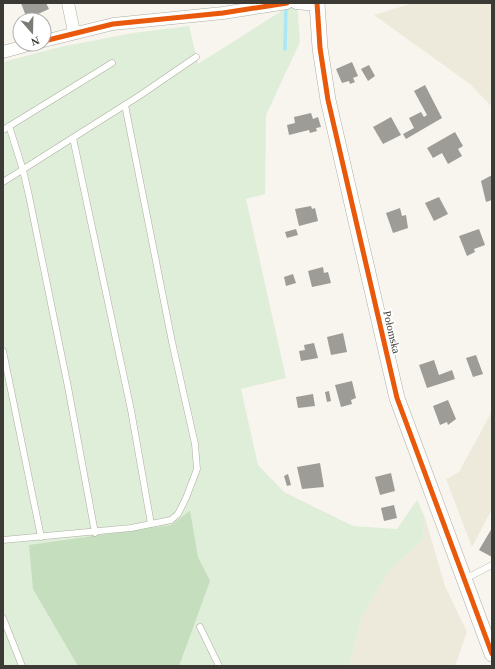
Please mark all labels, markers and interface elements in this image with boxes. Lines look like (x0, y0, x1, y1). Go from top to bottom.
north arrow (12, 12, 52, 52)
text: N (30, 34, 41, 48)
street label: Połomska (381, 310, 403, 355)

